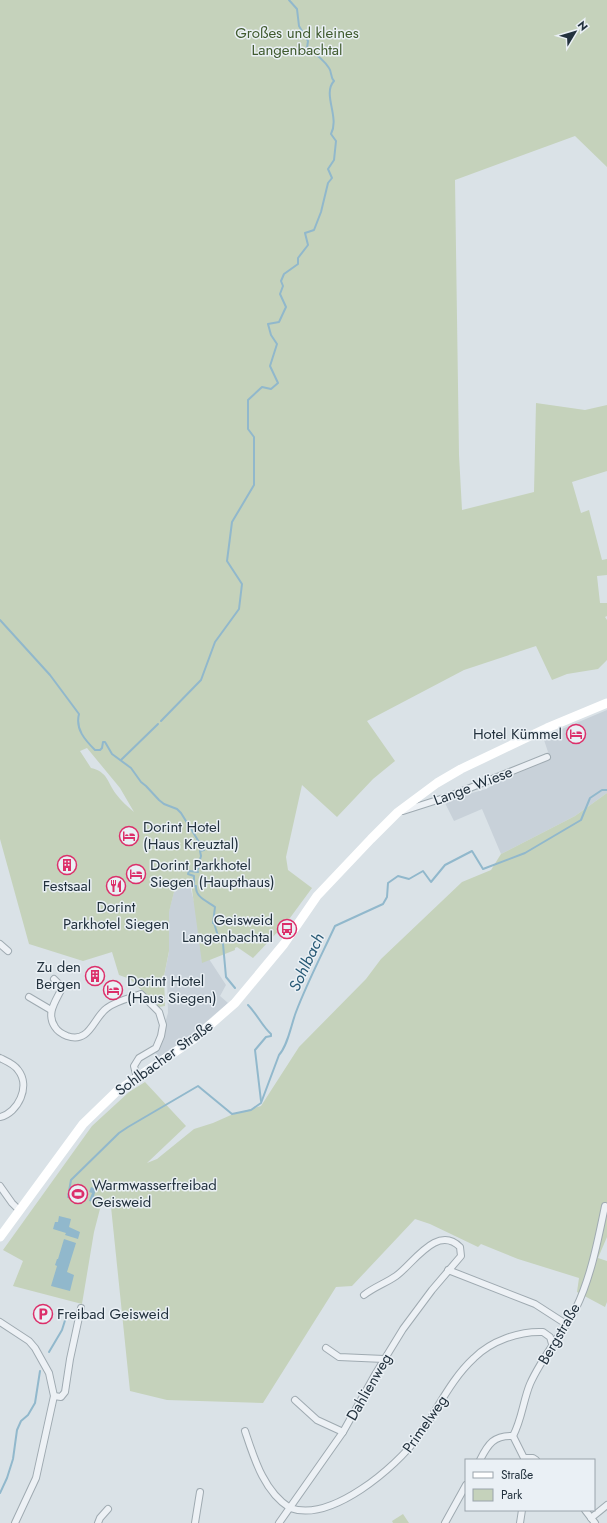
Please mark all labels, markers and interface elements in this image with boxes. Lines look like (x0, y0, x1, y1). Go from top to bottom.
north arrow (555, 12, 595, 52)
text: N (574, 17, 592, 34)
park label: Großes und kleines Langenbachtal (235, 22, 359, 61)
place label: Hotel Kümmel (473, 723, 562, 745)
hotel icon: Hotel Kümmel (565, 723, 587, 745)
street label: Lange Wiese (430, 761, 516, 811)
place label: Dorint Hotel (Haus Kreuztal) (143, 816, 239, 855)
hotel icon: Dorint Hotel (Haus Kreuztal) (118, 825, 140, 847)
building icon: Festsaal (56, 854, 78, 876)
place label: Dorint Parkhotel Siegen (Haupthaus) (150, 854, 275, 893)
hotel icon: Dorint Parkhotel Siegen (Haupthaus) (125, 863, 147, 885)
place label: Festsaal (43, 875, 91, 897)
restaurant icon: Dorint Parkhotel Siegen (105, 875, 127, 897)
place label: Dorint Parkhotel Siegen (63, 896, 169, 935)
place label: Geisweid Langenbachtal (182, 909, 273, 948)
bus stop icon: Geisweid Langenbachtal (276, 918, 298, 940)
water label: Sohlbach (283, 929, 330, 995)
place label: Zu den Bergen (36, 956, 81, 995)
building icon: Zu den Bergen (84, 965, 106, 987)
place label: Dorint Hotel (Haus Siegen) (127, 970, 217, 1009)
hotel icon: Dorint Hotel (Haus Siegen) (102, 979, 124, 1001)
street label: Sohlbacher Straße (110, 1015, 218, 1101)
place label: Warmwasserfreibad Geisweid (92, 1174, 217, 1213)
sports icon: Warmwasserfreibad Geisweid (67, 1183, 89, 1205)
street label: Bergstraße (533, 1299, 586, 1369)
parking icon: Freibad Geisweid (32, 1303, 54, 1325)
place label: Freibad Geisweid (57, 1303, 169, 1325)
street label: Dahlienweg (341, 1349, 397, 1425)
street label: Primelweg (397, 1391, 453, 1457)
legend (465, 1459, 595, 1511)
text: Straße (501, 1466, 533, 1484)
text: Park (501, 1486, 523, 1504)

